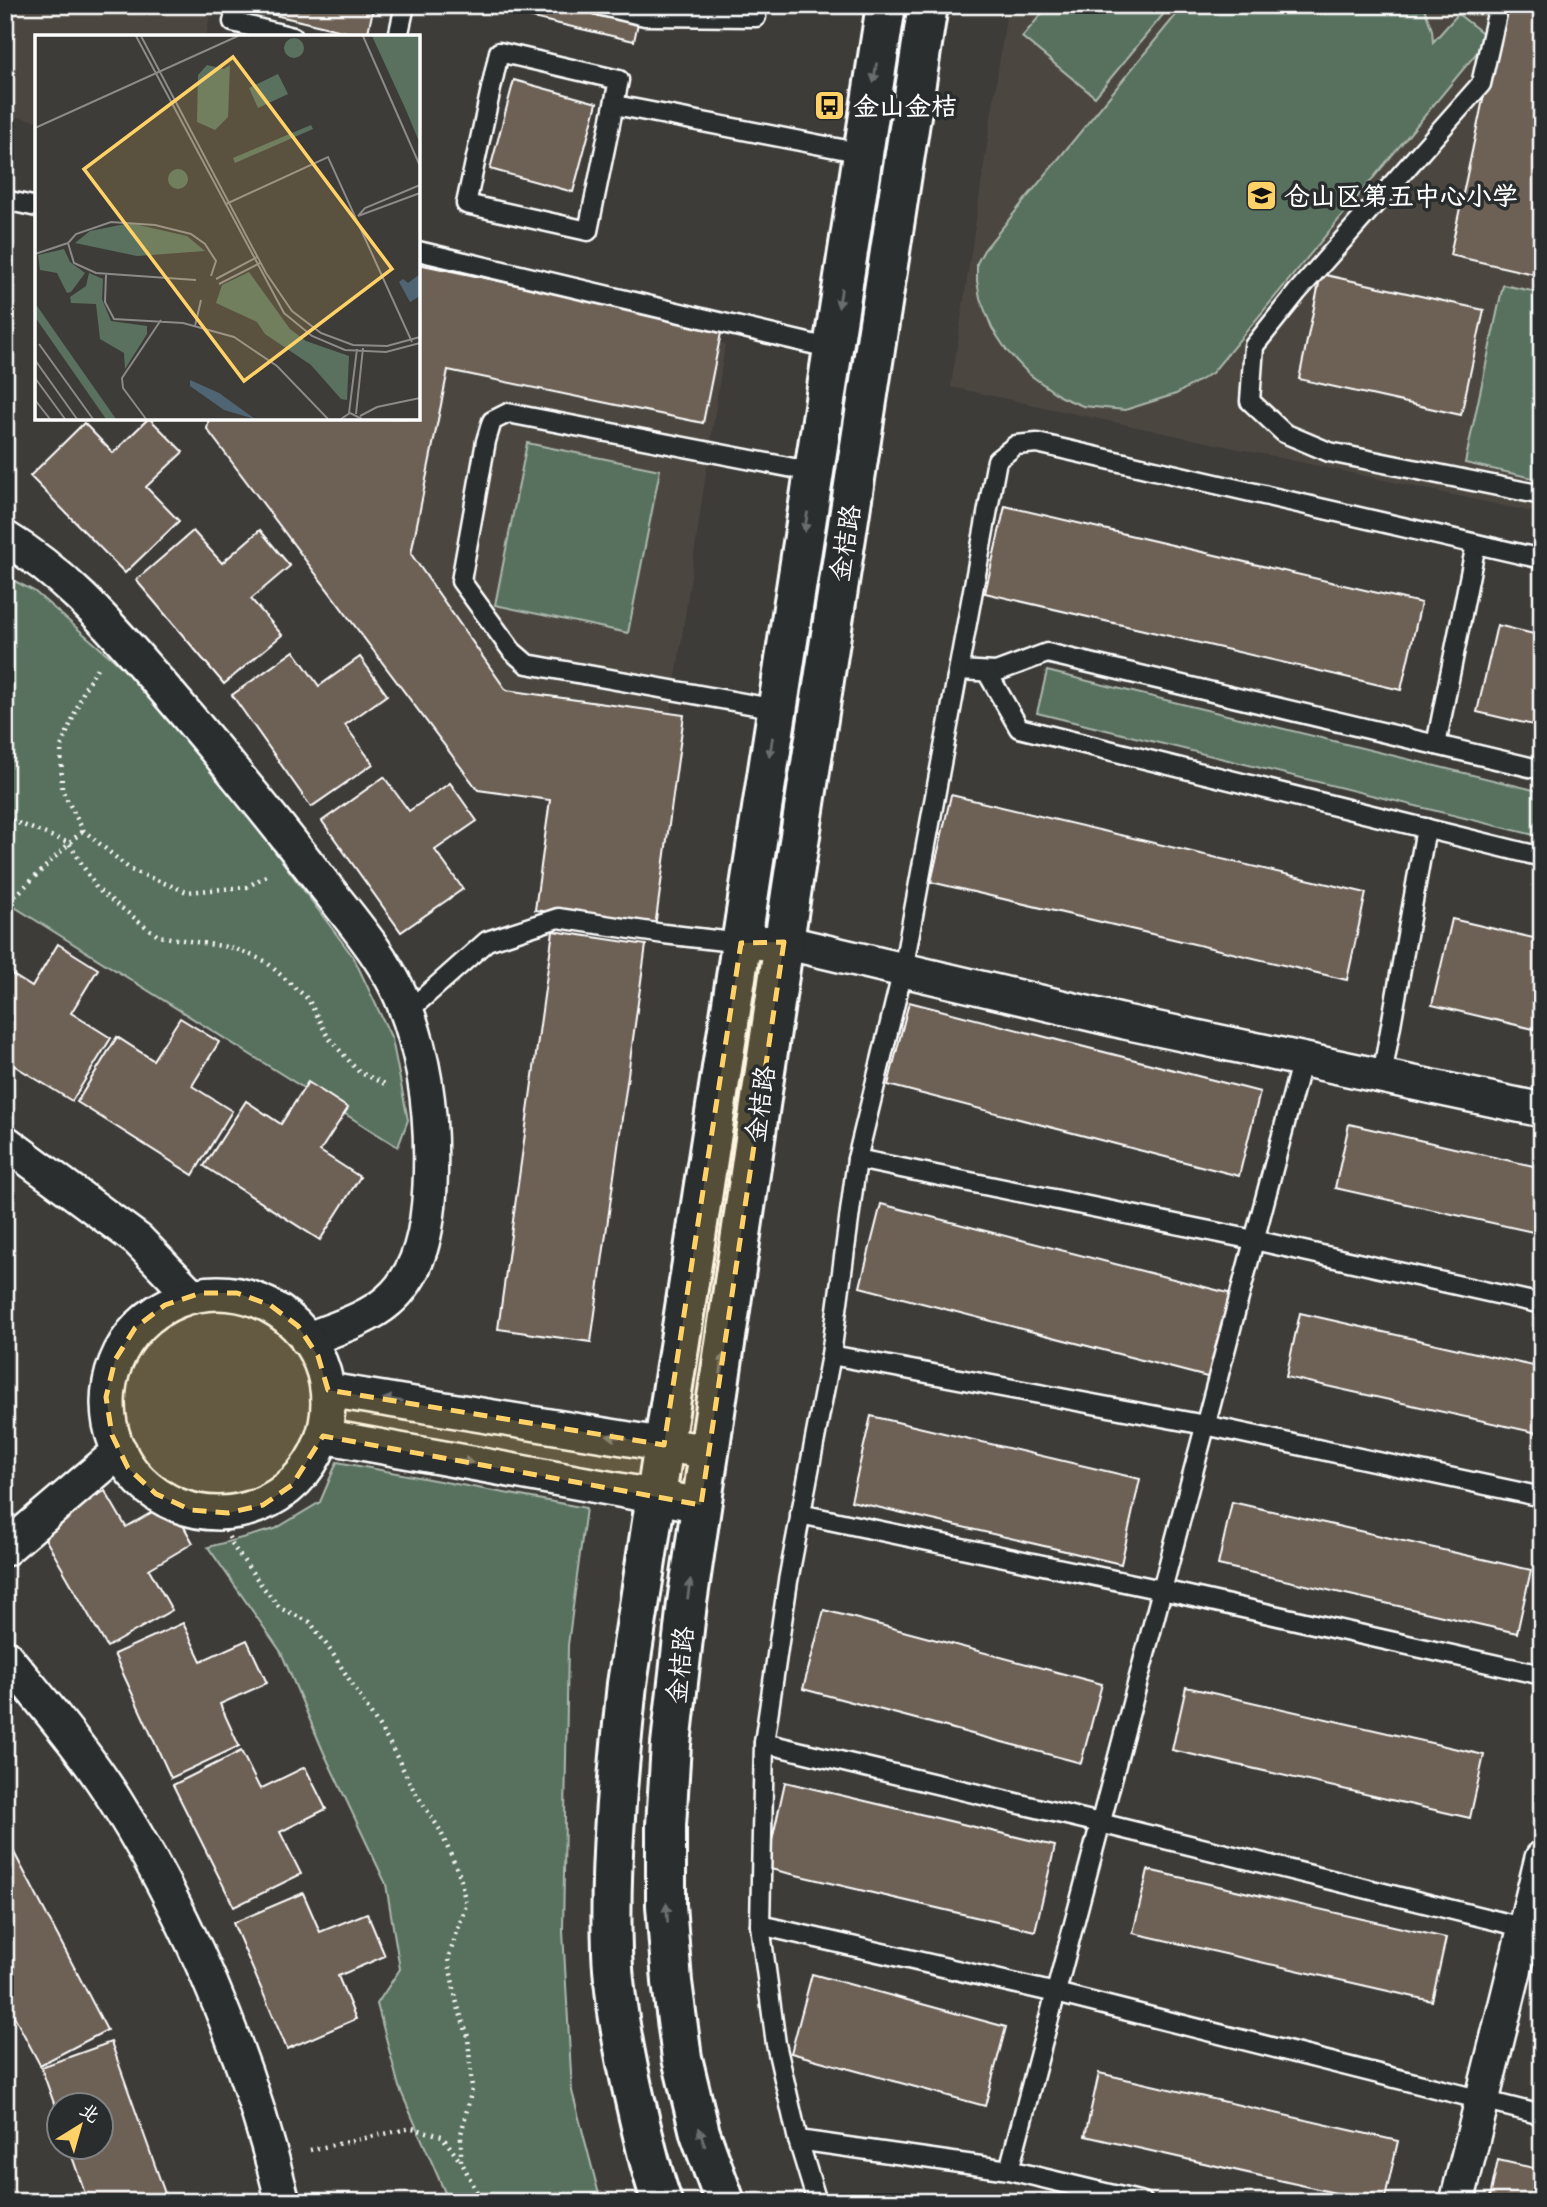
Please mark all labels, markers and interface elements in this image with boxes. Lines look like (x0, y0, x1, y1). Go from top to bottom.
inset map (35, 35, 420, 420)
one-way arrow (869, 62, 880, 84)
place label: 金山金桔 (853, 88, 957, 123)
bus stop icon: 金山金桔 (813, 89, 847, 123)
place label: 仓山区第五中心小学 (1284, 178, 1518, 213)
school or university icon: 仓山区第五中心小学 (1244, 179, 1278, 213)
one-way arrow (835, 287, 846, 309)
street label: 金桔路 (821, 502, 868, 584)
one-way arrow (800, 512, 811, 534)
one-way arrow (765, 736, 776, 758)
street label: 金桔路 (737, 1063, 782, 1145)
one-way arrow (717, 1353, 728, 1375)
one-way arrow (382, 1394, 404, 1405)
one-way arrow (606, 1431, 628, 1442)
one-way arrow (452, 1456, 474, 1467)
one-way arrow (684, 1578, 695, 1600)
street label: 金桔路 (658, 1624, 701, 1706)
one-way arrow (661, 1902, 672, 1924)
north arrow (46, 2092, 116, 2162)
text: 北 (75, 2097, 105, 2129)
one-way arrow (697, 2127, 707, 2148)

